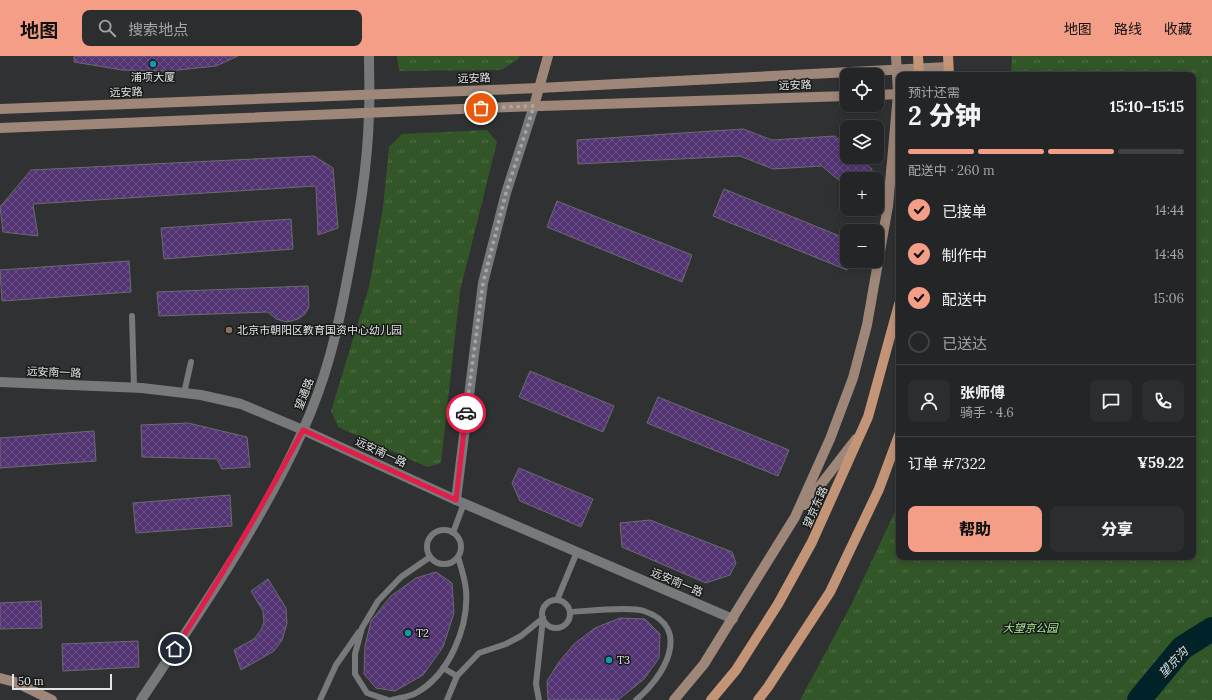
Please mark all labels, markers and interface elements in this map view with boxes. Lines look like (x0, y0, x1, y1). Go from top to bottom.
search box (82, 10, 362, 46)
icon: search (96, 17, 118, 39)
text: 地图 (20, 18, 58, 42)
text: 搜索地点 (128, 20, 188, 39)
text: 地图 (1064, 20, 1092, 38)
text: 路线 (1114, 20, 1142, 38)
text: 收藏 (1164, 20, 1192, 38)
marker: 浦项大厦 (148, 59, 158, 69)
map controls (840, 68, 884, 268)
button: locate (840, 68, 884, 112)
place label: 浦项大厦 (131, 70, 175, 84)
street label: 远安路 (457, 70, 491, 86)
street label: 远安路 (778, 77, 812, 93)
street label: 远安路 (109, 84, 143, 100)
text: 预计还需 (908, 84, 960, 101)
pin (464, 91, 498, 125)
icon: bag (470, 97, 492, 119)
text: 15:10–15:15 (1110, 97, 1184, 116)
text: 2 分钟 (908, 99, 981, 132)
button: layers (840, 120, 884, 164)
text: 配送中 · 260 m (908, 162, 995, 179)
button: + (840, 172, 884, 216)
icon: check (908, 199, 930, 221)
text: 已接单 (942, 202, 987, 221)
text: 14:44 (1155, 202, 1184, 219)
button: − (840, 224, 884, 268)
icon: check (908, 243, 930, 265)
text: 制作中 (942, 246, 987, 265)
text: 14:48 (1155, 246, 1184, 263)
icon: check (908, 287, 930, 309)
text: 配送中 (942, 290, 987, 309)
text: 15:06 (1153, 290, 1184, 307)
place label: 北京市朝阳区教育国资中心幼儿园 (237, 323, 402, 337)
marker: 北京市朝阳区教育国资中心幼儿园 (224, 325, 234, 335)
text: 已送达 (942, 334, 987, 353)
street label: 远安南一路 (26, 364, 82, 380)
street label: 望通路 (292, 376, 316, 412)
button: person (908, 380, 950, 422)
button: chat (1090, 380, 1132, 422)
button: phone (1142, 380, 1184, 422)
text: 张师傅 (960, 383, 1005, 402)
courier (446, 393, 486, 433)
icon: car (455, 402, 477, 424)
text: 骑手 · 4.6 (960, 404, 1014, 421)
street label: 远安南一路 (353, 434, 409, 470)
text: ¥59.22 (1137, 453, 1184, 472)
text: 订单 #7322 (908, 454, 986, 473)
street label: 望京东路 (800, 484, 830, 530)
button: 帮助 (908, 506, 1042, 552)
button: 分享 (1050, 506, 1184, 552)
street label: 远安南一路 (649, 565, 705, 599)
park label: 大望京公园 (1003, 621, 1059, 635)
place label: T2 (416, 626, 429, 640)
marker: T2 (403, 628, 413, 638)
pin (158, 632, 192, 666)
icon: home (164, 638, 186, 660)
water label: 望京沟 (1155, 642, 1192, 680)
place label: T3 (617, 653, 630, 667)
marker: T3 (604, 655, 614, 665)
scale bar (12, 672, 112, 691)
text: 50 m (18, 674, 44, 688)

